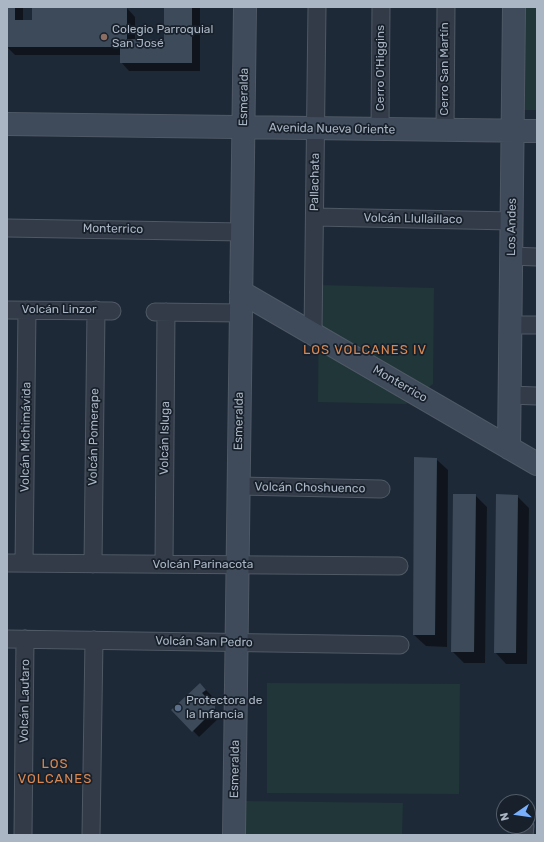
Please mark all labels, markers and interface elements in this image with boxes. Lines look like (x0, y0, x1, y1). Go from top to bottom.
street label: Cerro San Martín (438, 22, 452, 116)
place label: Colegio Parroquial San José (112, 23, 213, 51)
street label: Cerro O'Higgins (374, 25, 388, 111)
marker: Colegio Parroquial San José (99, 32, 109, 42)
street label: Esmeralda (236, 68, 252, 126)
street label: Avenida Nueva Oriente (269, 121, 395, 137)
street label: Pallachata (307, 153, 323, 211)
street label: Los Andes (504, 198, 520, 256)
street label: Volcán Llullaillaco (364, 211, 462, 227)
street label: Monterrico (83, 221, 143, 237)
street label: Volcán Linzor (22, 303, 96, 317)
district label: LOS VOLCANES IV (303, 342, 427, 358)
street label: Monterrico (370, 363, 430, 405)
street label: Volcán Michimávida (18, 382, 34, 492)
street label: Volcán Pomerape (86, 388, 102, 486)
street label: Esmeralda (231, 392, 247, 450)
street label: Volcán Isluga (157, 401, 173, 475)
street label: Volcán Choshuenco (254, 480, 366, 496)
street label: Volcán Parinacota (153, 558, 253, 572)
street label: Volcán San Pedro (155, 634, 253, 650)
street label: Volcán Lautaro (17, 659, 33, 743)
place label: Protectora de la Infancia (186, 694, 262, 722)
marker: Protectora de la Infancia (173, 703, 183, 713)
street label: Esmeralda (227, 740, 243, 798)
district label: LOS VOLCANES (18, 756, 92, 787)
north arrow (496, 794, 536, 834)
text: N (498, 811, 512, 822)

